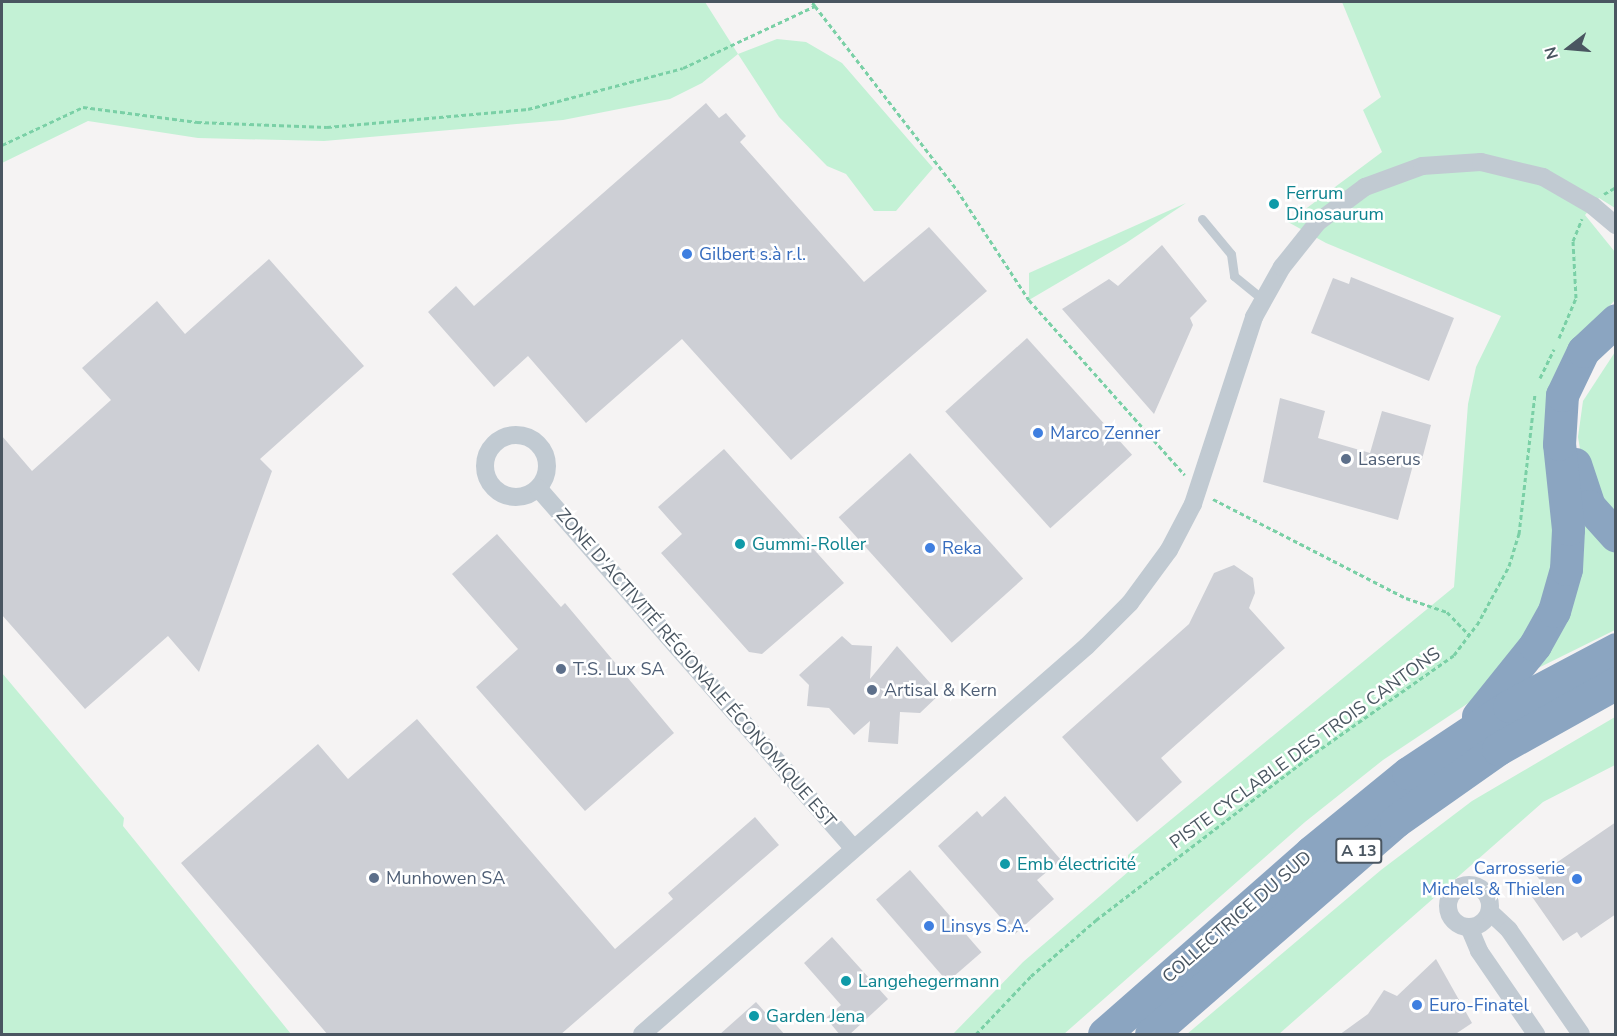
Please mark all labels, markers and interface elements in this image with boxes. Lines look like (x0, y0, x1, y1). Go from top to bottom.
north arrow (1539, 18, 1599, 78)
text: N (1539, 44, 1564, 62)
place label: Ferrum Dinosaurum (1286, 183, 1384, 226)
marker: Ferrum Dinosaurum (1267, 197, 1281, 211)
place label: Gilbert s.à r.l. (699, 243, 806, 265)
marker: Gilbert s.à r.l. (680, 247, 694, 261)
place label: Marco Zenner (1050, 422, 1160, 444)
marker: Marco Zenner (1031, 426, 1045, 440)
place label: Laserus (1358, 448, 1421, 470)
marker: Laserus (1339, 452, 1353, 466)
street label: ZONE D'ACTIVITÉ RÉGIONALE ÉCONOMIQUE EST (552, 504, 840, 832)
place label: Gummi-Roller (752, 533, 866, 555)
marker: Gummi-Roller (733, 537, 747, 551)
place label: Reka (942, 537, 982, 559)
marker: Reka (923, 541, 937, 555)
street label: PISTE CYCLABLE DES TROIS CANTONS (1166, 643, 1444, 853)
place label: T.S. Lux SA (573, 658, 665, 680)
marker: T.S. Lux SA (554, 662, 568, 676)
place label: Artisal & Kern (884, 679, 997, 701)
marker: Artisal & Kern (865, 683, 879, 697)
road number: A 13 (1335, 838, 1383, 864)
street label: COLLECTRICE DU SUD (1158, 846, 1316, 988)
place label: Emb électricité (1017, 853, 1136, 875)
marker: Emb électricité (998, 857, 1012, 871)
place label: Carrosserie Michels & Thielen (1422, 858, 1565, 900)
place label: Munhowen SA (386, 867, 505, 889)
marker: Munhowen SA (367, 871, 381, 885)
marker: Carrosserie Michels & Thielen (1570, 872, 1584, 886)
place label: Linsys S.A. (941, 915, 1029, 937)
marker: Linsys S.A. (922, 919, 936, 933)
place label: Langehegermann (858, 970, 999, 992)
marker: Langehegermann (839, 974, 853, 988)
place label: Euro-Finatel (1429, 994, 1529, 1016)
marker: Euro-Finatel (1410, 998, 1424, 1012)
place label: Garden Jena (766, 1005, 865, 1027)
marker: Garden Jena (747, 1009, 761, 1023)

